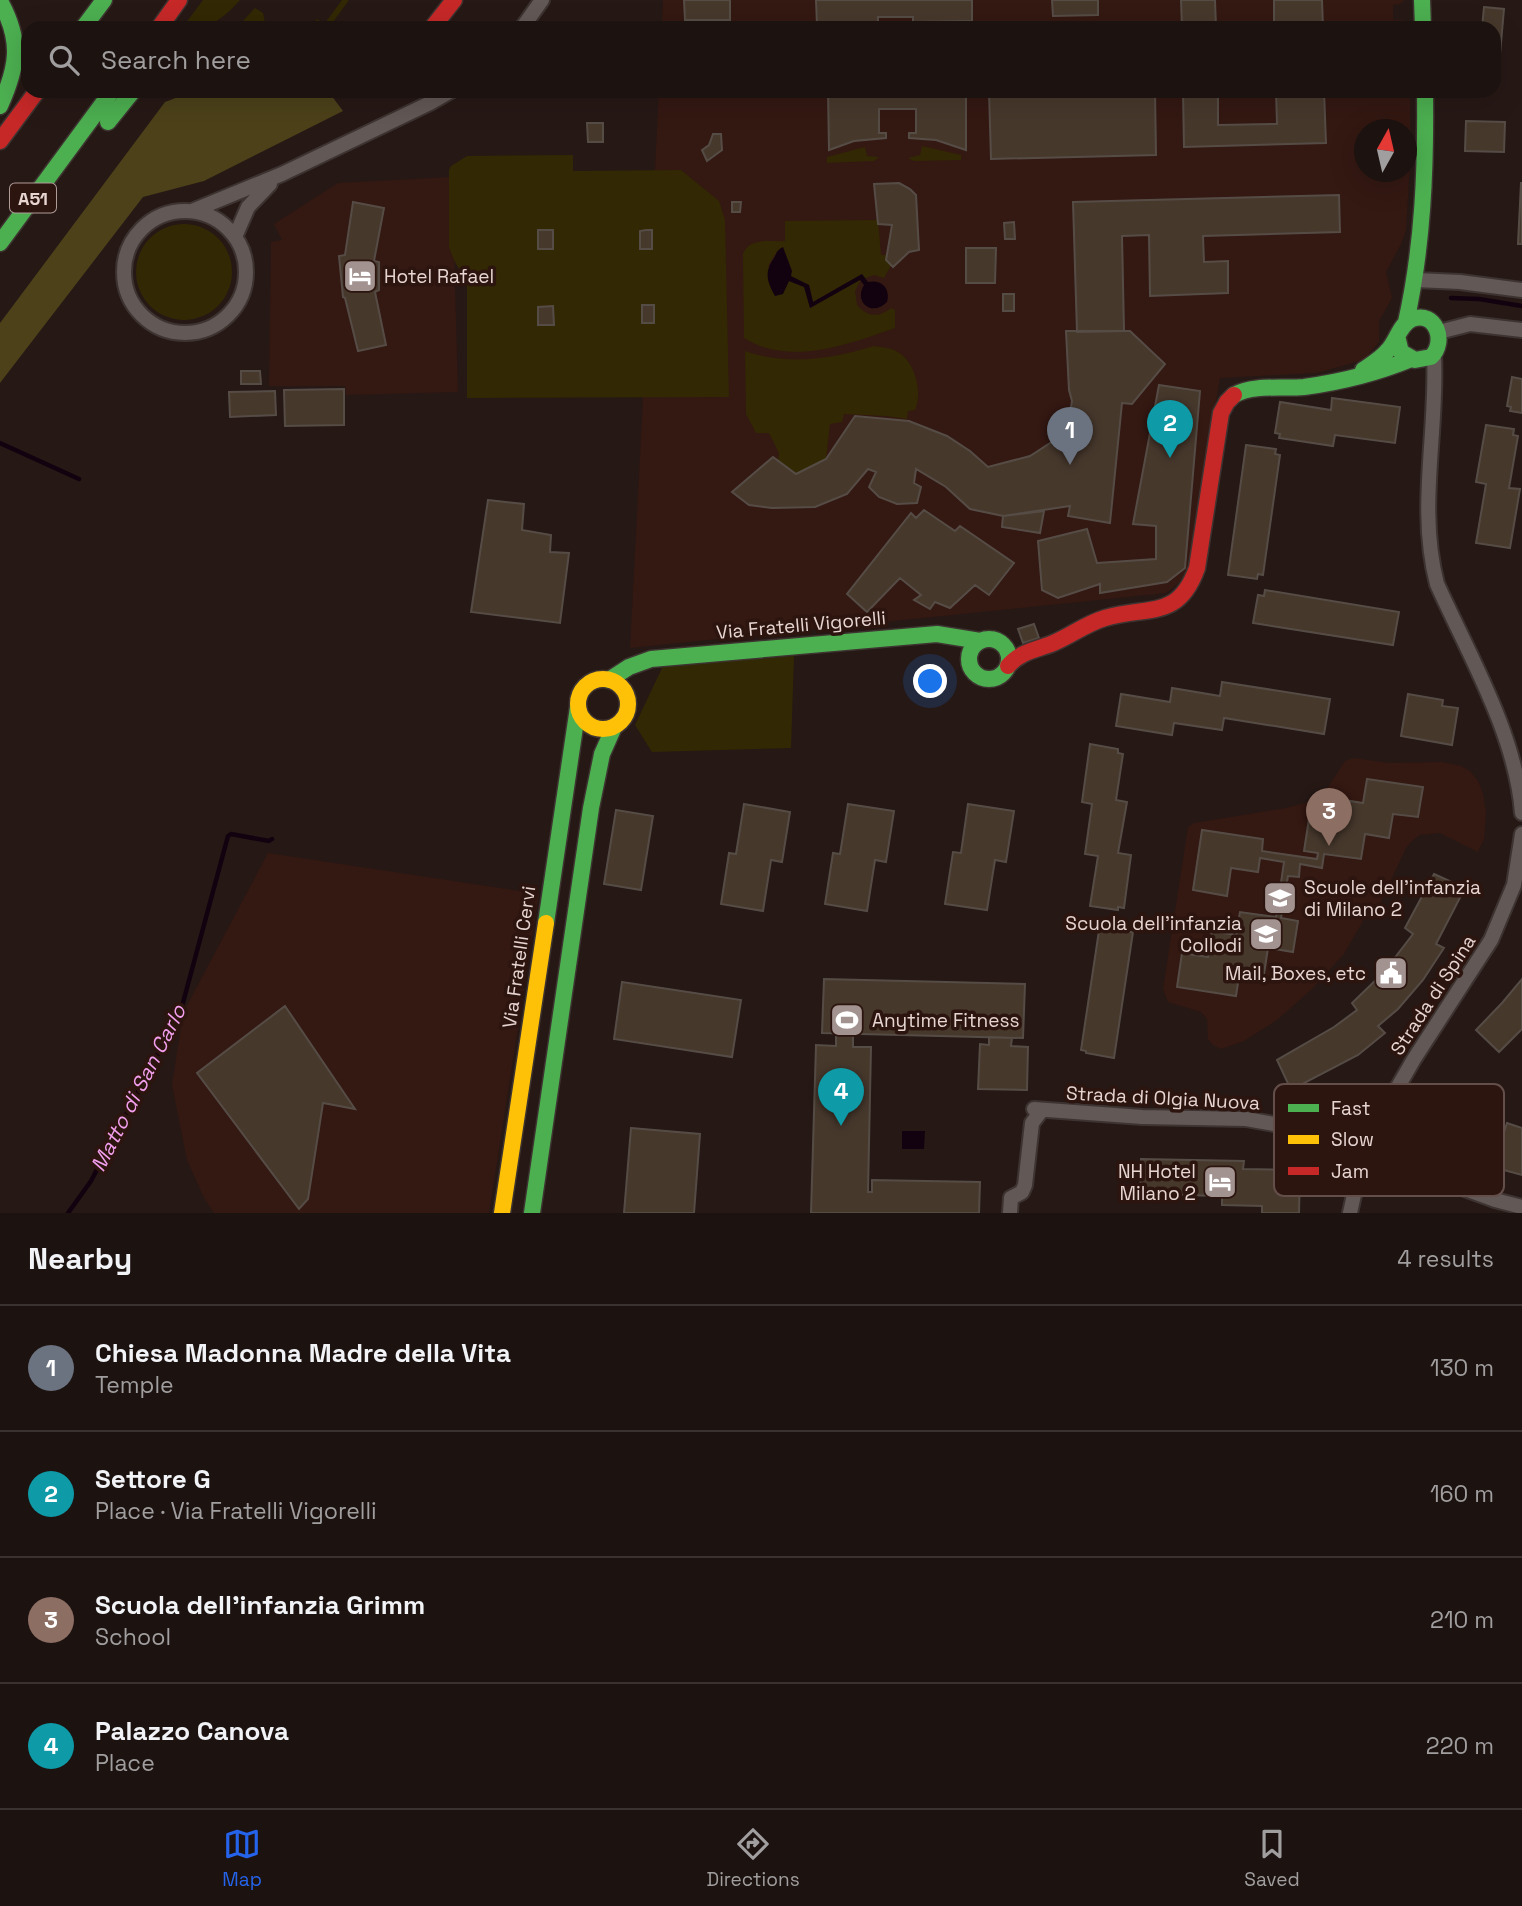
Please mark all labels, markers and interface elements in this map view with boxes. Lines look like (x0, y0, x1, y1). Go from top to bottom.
search box (21, 21, 1501, 98)
icon: search (45, 41, 83, 79)
text: Search here (101, 43, 251, 77)
north arrow (1354, 119, 1417, 182)
road number: A51 (10, 183, 56, 212)
hotel icon: Hotel Rafael (341, 257, 379, 295)
place label: Hotel Rafael (384, 264, 494, 289)
pin: 2 (1147, 400, 1193, 458)
pin: 1 (1047, 407, 1093, 465)
street label: Via Fratelli Vigorelli (715, 605, 887, 645)
your location (913, 664, 947, 698)
pin: 3 (1306, 788, 1352, 846)
place label: Scuole dell'infanzia di Milano 2 (1304, 875, 1481, 922)
school or university icon: Scuole dell'infanzia di Milano 2 (1261, 879, 1299, 917)
street label: Via Fratelli Cervi (497, 884, 541, 1030)
place label: Scuola dell’infanzia Collodi (1065, 911, 1242, 958)
school or university icon: Scuola dell’infanzia Collodi (1247, 915, 1285, 953)
street label: Strada di Spina (1385, 930, 1481, 1060)
public building icon: Mail, Boxes, etc (1372, 954, 1410, 992)
place label: Mail, Boxes, etc (1225, 961, 1366, 986)
water label: Matto di San Carlo (84, 999, 192, 1176)
sports icon: Anytime Fitness (828, 1001, 866, 1039)
place label: Anytime Fitness (872, 1008, 1020, 1033)
pin: 4 (818, 1068, 864, 1126)
street label: Strada di Olgia Nuova (1065, 1080, 1261, 1116)
legend (1274, 1084, 1504, 1196)
text: Fast (1331, 1096, 1371, 1121)
text: Slow (1331, 1127, 1374, 1152)
place label: NH Hotel Milano 2 (1118, 1159, 1196, 1206)
text: Jam (1331, 1159, 1369, 1184)
hotel icon: NH Hotel Milano 2 (1201, 1163, 1239, 1201)
text: Nearby (28, 1239, 132, 1278)
text: 4 results (1397, 1244, 1494, 1274)
text: Chiesa Madonna Madre della Vita (95, 1336, 511, 1370)
text: 1 (46, 1353, 56, 1383)
text: 130 m (1430, 1353, 1494, 1383)
text: Temple (95, 1370, 174, 1400)
text: Settore G (95, 1462, 211, 1496)
text: 2 (44, 1479, 58, 1509)
text: 160 m (1430, 1479, 1494, 1509)
text: Place · Via Fratelli Vigorelli (95, 1496, 377, 1526)
text: Scuola dell’infanzia Grimm (95, 1588, 425, 1622)
text: 3 (44, 1605, 58, 1635)
text: 210 m (1430, 1605, 1494, 1635)
text: School (95, 1622, 171, 1652)
text: Palazzo Canova (95, 1714, 289, 1748)
text: 4 (44, 1731, 58, 1761)
text: 220 m (1426, 1731, 1494, 1761)
text: Place (95, 1748, 155, 1778)
tab: Map (222, 1825, 262, 1892)
tab: Directions (707, 1825, 800, 1892)
tab: Saved (1244, 1825, 1300, 1892)

